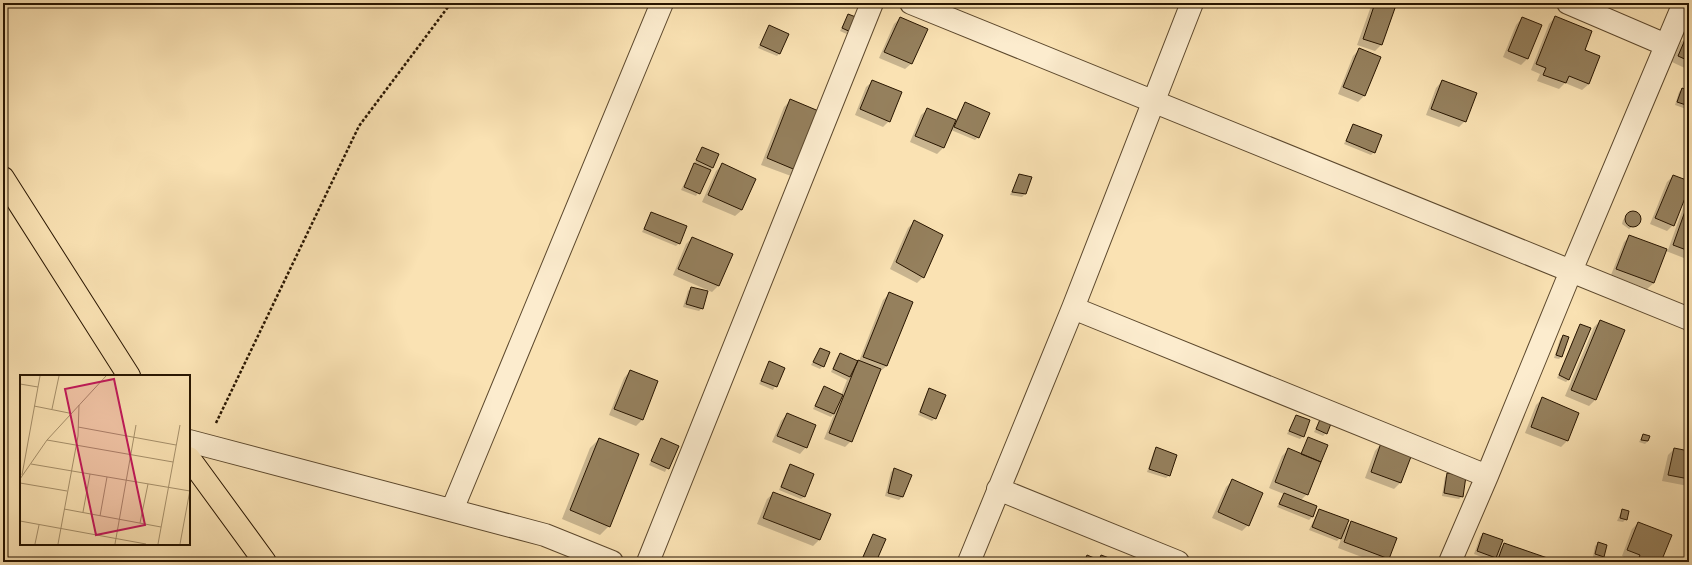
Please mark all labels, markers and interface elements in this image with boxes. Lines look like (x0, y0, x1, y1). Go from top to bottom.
inset map (20, 375, 190, 545)

